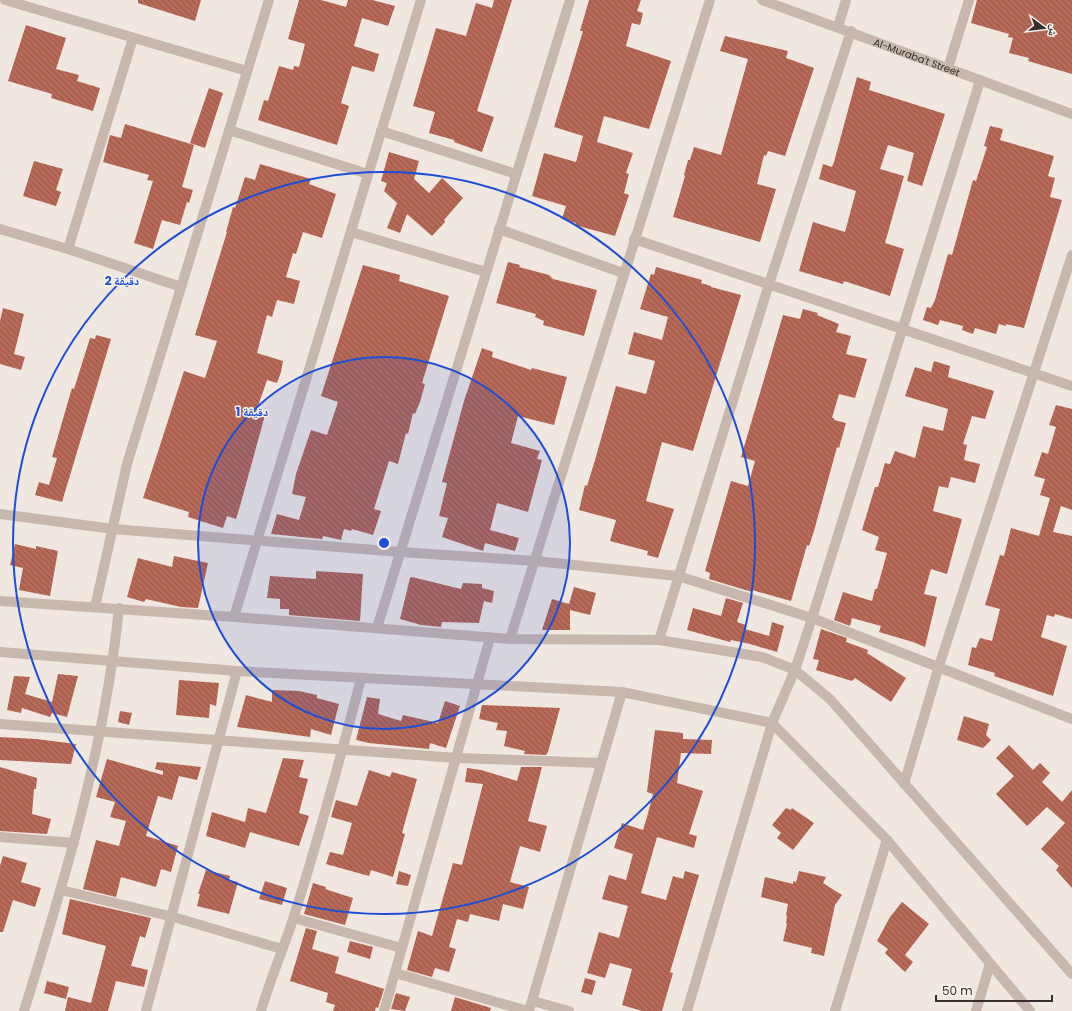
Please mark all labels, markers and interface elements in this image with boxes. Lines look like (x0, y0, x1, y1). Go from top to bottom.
north arrow (1024, 8, 1064, 48)
text: ش (1044, 23, 1063, 39)
street label: Al-Muraba't Street (871, 35, 962, 80)
text: 2 دقيقة (105, 272, 139, 289)
text: 1 دقيقة (236, 403, 268, 420)
centre of rings (377, 536, 391, 550)
scale bar (936, 977, 1052, 1003)
text: 50 m (942, 982, 973, 999)

